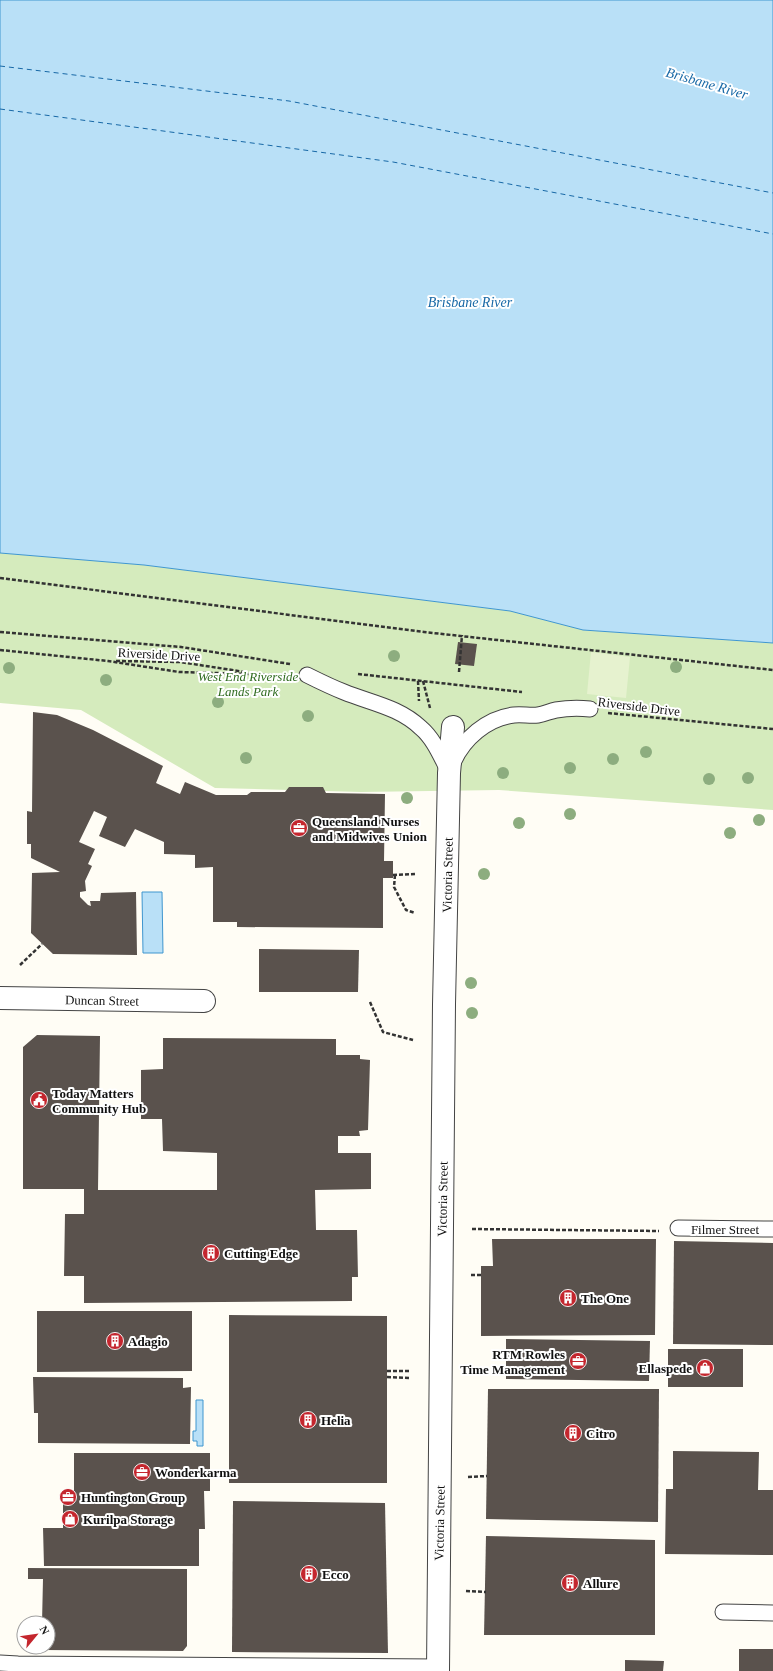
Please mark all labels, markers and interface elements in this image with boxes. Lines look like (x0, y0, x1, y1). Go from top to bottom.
water label: Brisbane River (664, 65, 750, 102)
water label: Brisbane River (428, 295, 513, 310)
street label: Riverside Drive (117, 645, 201, 664)
park label: West End Riverside Lands Park (198, 669, 299, 699)
street label: Riverside Drive (597, 694, 681, 719)
place label: Queensland Nurses and Midwives Union (312, 814, 428, 844)
office icon: Queensland Nurses and Midwives Union (289, 818, 309, 838)
street label: Victoria Street (439, 837, 456, 913)
street label: Duncan Street (65, 992, 139, 1009)
place label: Today Matters Community Hub (52, 1086, 146, 1116)
public building icon: Today Matters Community Hub (29, 1090, 49, 1110)
street label: Victoria Street (434, 1161, 451, 1237)
street label: Filmer Street (691, 1222, 760, 1237)
building icon: Cutting Edge (201, 1243, 221, 1263)
place label: Cutting Edge (224, 1246, 298, 1261)
building icon: The One (558, 1288, 578, 1308)
place label: The One (581, 1291, 629, 1306)
building icon: Adagio (105, 1331, 125, 1351)
place label: Adagio (128, 1334, 168, 1349)
place label: RTM Rowles Time Management (460, 1347, 566, 1377)
office icon: RTM Rowles Time Management (568, 1351, 588, 1371)
shop icon: Ellaspede (695, 1358, 715, 1378)
place label: Ellaspede (639, 1361, 692, 1376)
building icon: Helia (298, 1410, 318, 1430)
place label: Helia (321, 1413, 351, 1428)
building icon: Citro (563, 1423, 583, 1443)
place label: Citro (586, 1426, 615, 1441)
office icon: Wonderkarma (132, 1462, 152, 1482)
place label: Wonderkarma (155, 1465, 237, 1480)
street label: Victoria Street (431, 1485, 448, 1561)
office icon: Huntington Group (58, 1487, 78, 1507)
place label: Huntington Group (81, 1490, 185, 1505)
shop icon: Kurilpa Storage (60, 1509, 80, 1529)
place label: Kurilpa Storage (83, 1512, 173, 1527)
building icon: Ecco (299, 1564, 319, 1584)
place label: Ecco (322, 1567, 349, 1582)
building icon: Allure (560, 1573, 580, 1593)
place label: Allure (583, 1576, 618, 1591)
north arrow (16, 1615, 56, 1655)
text: N (38, 1624, 52, 1637)

